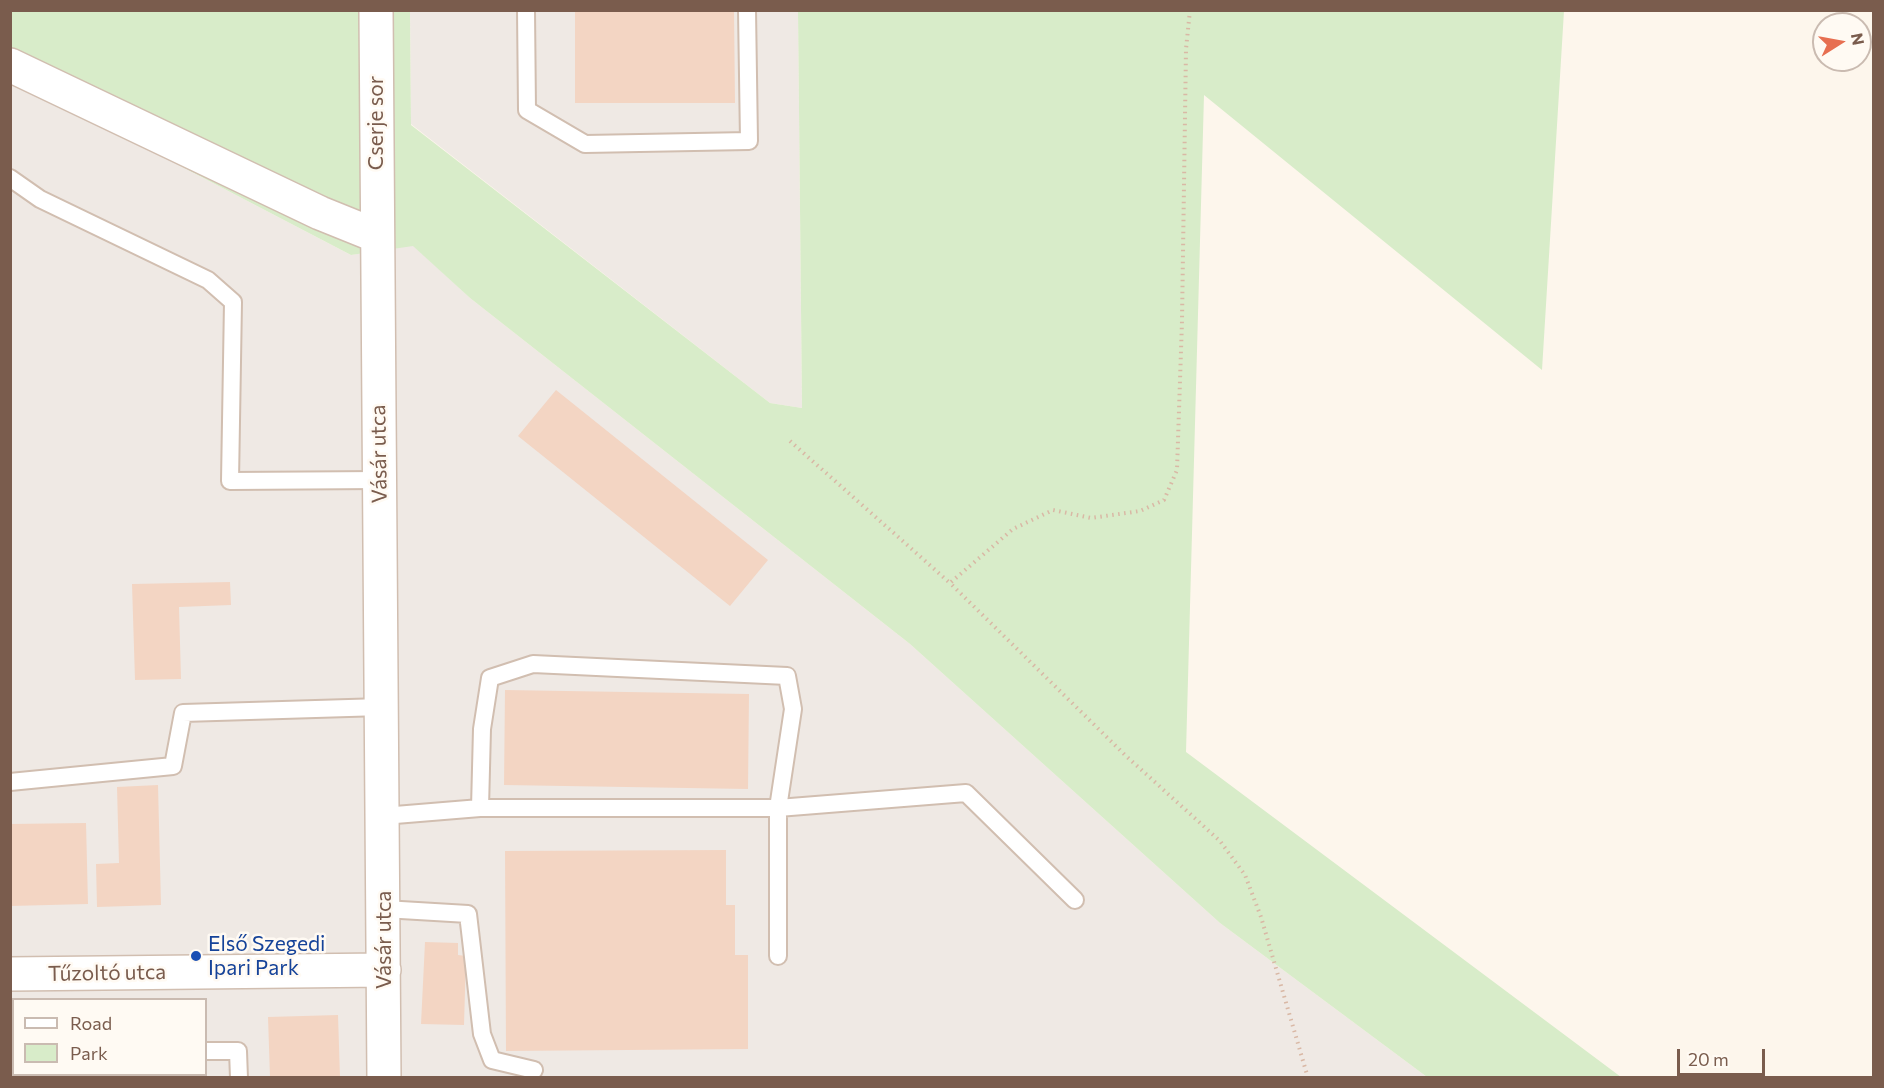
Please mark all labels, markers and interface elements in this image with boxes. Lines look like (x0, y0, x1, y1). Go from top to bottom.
north arrow (1812, 12, 1872, 72)
text: N (1848, 31, 1869, 47)
street label: Cserje sor (363, 76, 389, 170)
street label: Vásár utca (366, 404, 392, 504)
street label: Vásár utca (371, 891, 397, 989)
place label: Első Szegedi Ipari Park (208, 931, 325, 981)
marker: Első Szegedi Ipari Park (189, 949, 203, 963)
street label: Tűzoltó utca (48, 959, 166, 987)
legend (12, 998, 207, 1076)
text: Road (70, 1012, 112, 1034)
scale bar (1680, 1037, 1768, 1075)
text: Park (70, 1042, 108, 1064)
text: 20 m (1688, 1048, 1729, 1070)

